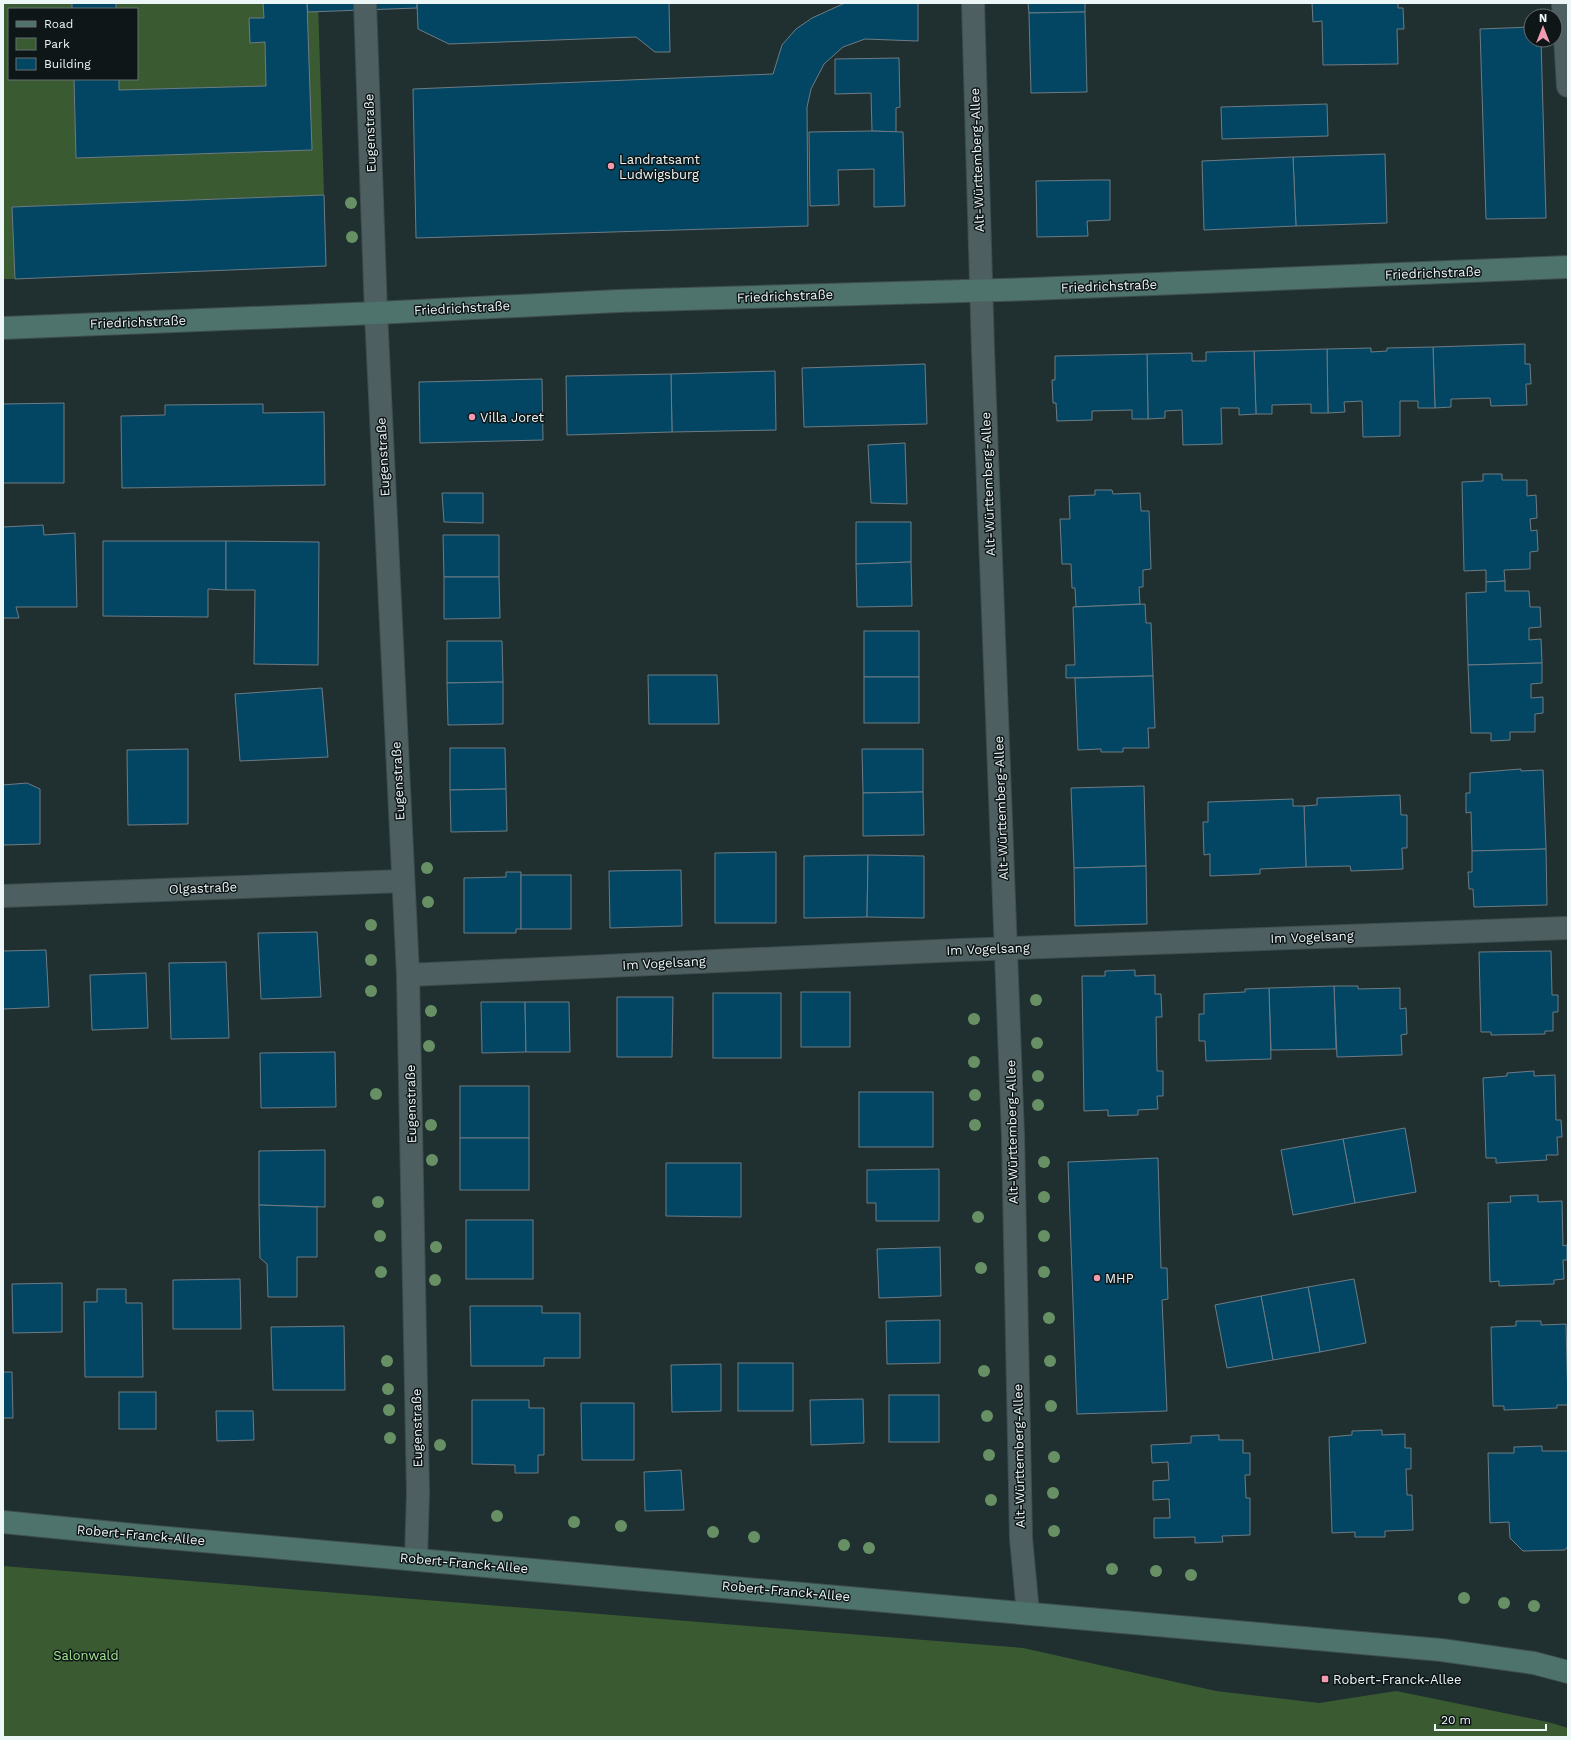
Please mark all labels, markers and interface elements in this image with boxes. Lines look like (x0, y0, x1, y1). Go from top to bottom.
legend (8, 8, 138, 80)
north arrow (1523, 8, 1563, 48)
text: N (1539, 12, 1547, 25)
text: Road (44, 17, 73, 31)
text: Park (44, 37, 70, 51)
text: Building (44, 57, 91, 71)
street label: Alt-Württemberg-Allee (967, 88, 987, 232)
street label: Eugenstraße (361, 93, 379, 173)
place label: Landratsamt Ludwigsburg (619, 152, 701, 182)
marker: Landratsamt Ludwigsburg (606, 161, 616, 171)
street label: Friedrichstraße (1385, 264, 1481, 282)
street label: Friedrichstraße (1061, 277, 1157, 295)
street label: Friedrichstraße (737, 287, 833, 305)
street label: Friedrichstraße (414, 298, 510, 318)
street label: Friedrichstraße (90, 313, 186, 331)
place label: Villa Joret (480, 410, 544, 425)
marker: Villa Joret (467, 412, 477, 422)
street label: Alt-Württemberg-Allee (978, 412, 998, 556)
street label: Eugenstraße (373, 417, 393, 497)
street label: Alt-Württemberg-Allee (991, 736, 1011, 880)
street label: Eugenstraße (388, 741, 408, 821)
street label: Olgastraße (169, 879, 237, 897)
street label: Im Vogelsang (1270, 928, 1354, 946)
street label: Im Vogelsang (946, 940, 1030, 958)
street label: Im Vogelsang (622, 953, 706, 973)
street label: Alt-Württemberg-Allee (1003, 1060, 1021, 1204)
street label: Eugenstraße (403, 1064, 419, 1144)
place label: MHP (1105, 1271, 1134, 1286)
marker: MHP (1092, 1273, 1102, 1283)
street label: Alt-Württemberg-Allee (1010, 1384, 1028, 1528)
street label: Eugenstraße (409, 1388, 425, 1468)
street label: Robert-Franck-Allee (76, 1522, 206, 1548)
street label: Robert-Franck-Allee (399, 1550, 529, 1576)
street label: Robert-Franck-Allee (721, 1578, 851, 1604)
park label: Salonwald (53, 1648, 119, 1663)
place label: Robert-Franck-Allee (1333, 1672, 1461, 1687)
marker: Robert-Franck-Allee (1320, 1674, 1330, 1684)
scale bar (1435, 1706, 1546, 1732)
text: 20 m (1441, 1713, 1471, 1727)

